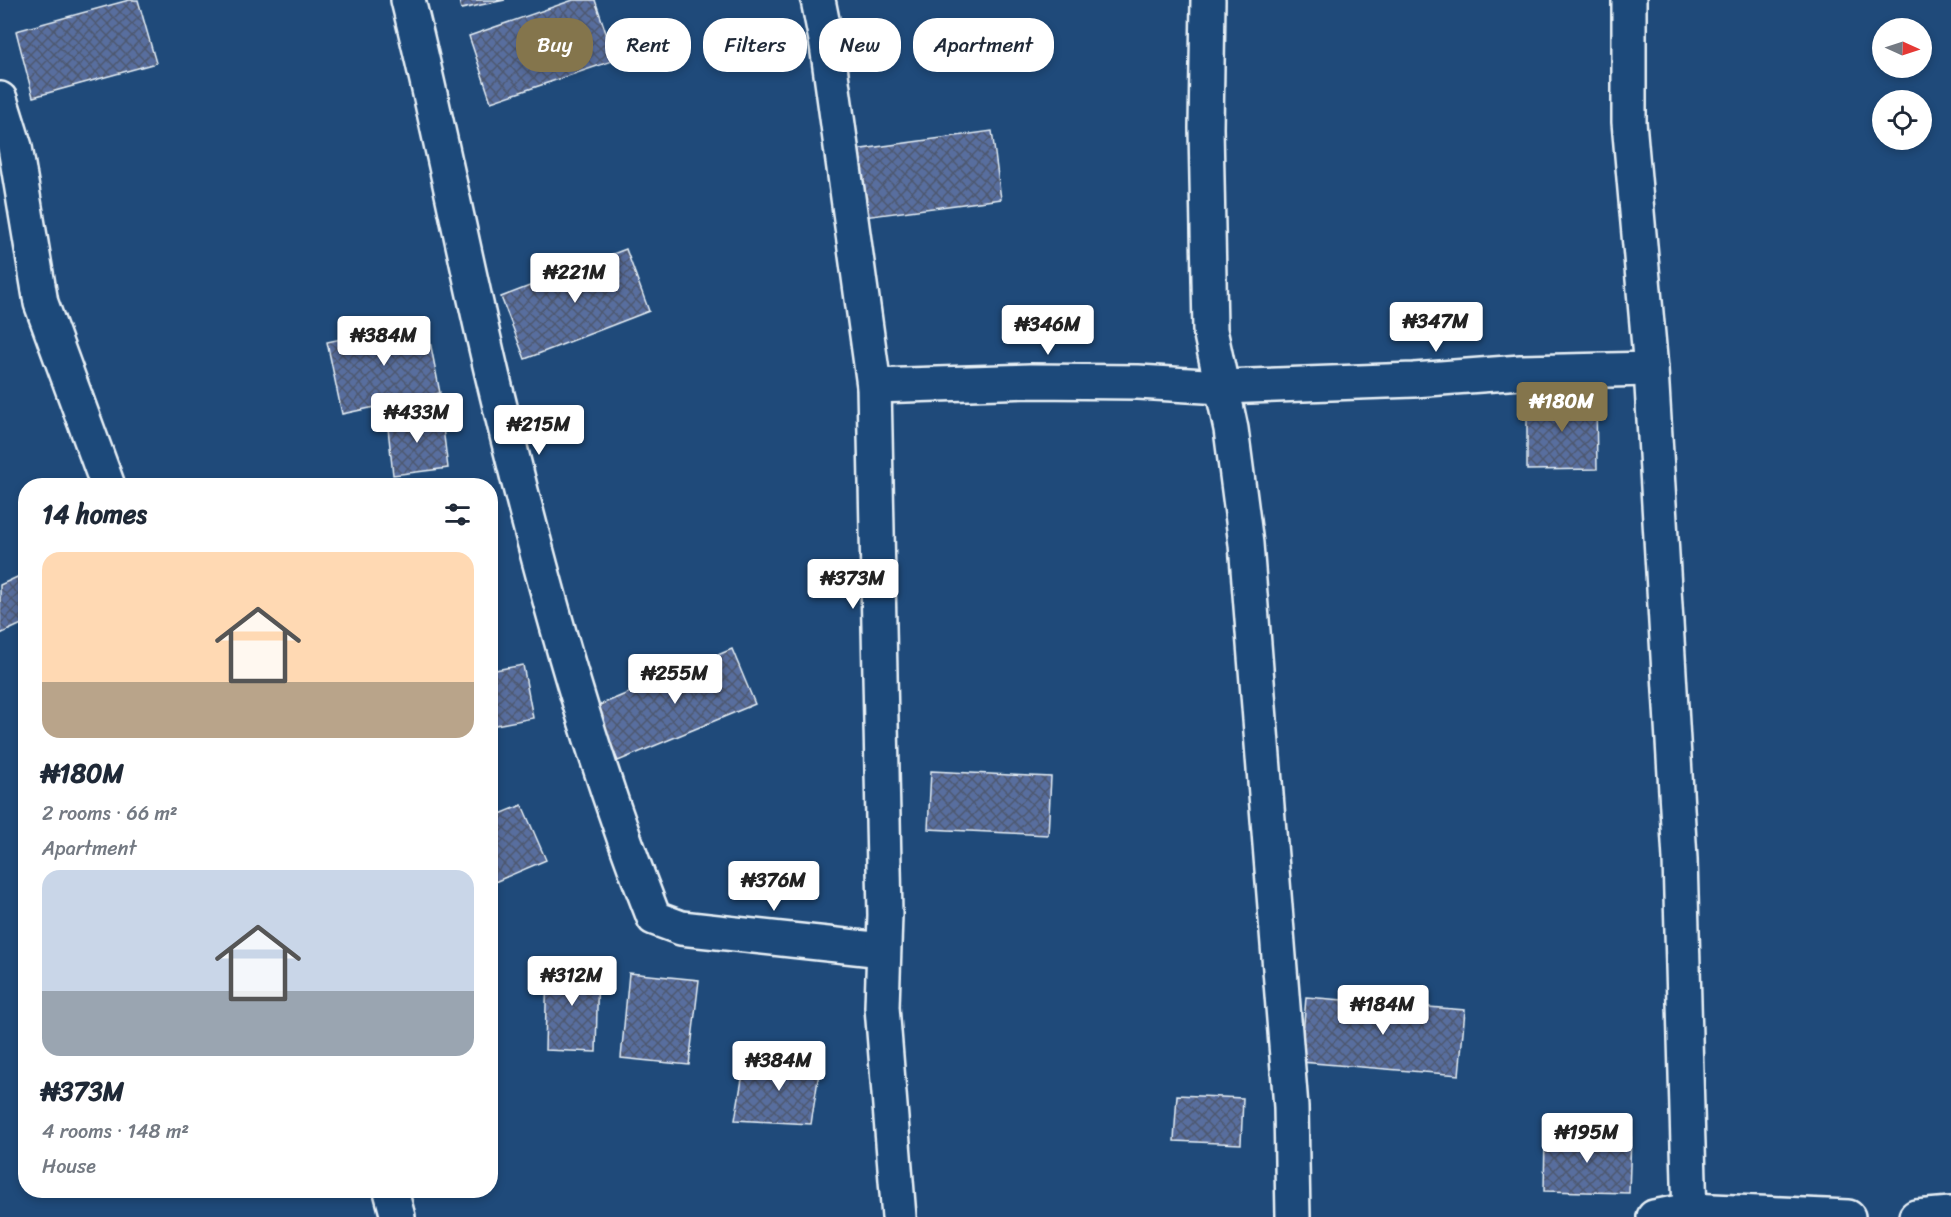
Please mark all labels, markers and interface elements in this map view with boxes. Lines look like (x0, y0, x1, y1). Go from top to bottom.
chip: Buy (516, 18, 593, 72)
chip: Rent (605, 18, 691, 72)
chip: Filters (703, 18, 807, 72)
chip: New (819, 18, 901, 72)
chip: Apartment (913, 18, 1054, 72)
north arrow (1872, 18, 1932, 78)
map controls (1872, 18, 1932, 150)
button: locate (1872, 90, 1932, 150)
pin: ₦221M (533, 253, 617, 304)
text: ₦221M (544, 255, 606, 290)
pin: ₦347M (1394, 302, 1478, 353)
text: ₦347M (1404, 304, 1468, 339)
pin: ₦346M (1006, 305, 1090, 356)
text: ₦346M (1016, 307, 1080, 342)
pin: ₦384M (342, 316, 426, 367)
text: ₦384M (351, 318, 417, 353)
pin: ₦180M (1520, 382, 1604, 433)
text: ₦180M (1531, 384, 1593, 419)
pin: ₦433M (375, 393, 459, 444)
text: ₦433M (385, 395, 449, 430)
pin: ₦215M (497, 405, 581, 456)
text: ₦215M (508, 407, 570, 442)
text: 14 homes (42, 491, 147, 537)
icon: filters (441, 498, 474, 531)
pin: ₦373M (811, 559, 895, 610)
text: ₦373M (822, 561, 885, 596)
icon: home (204, 591, 312, 699)
pin: ₦255M (633, 654, 717, 705)
text: ₦255M (642, 656, 708, 691)
text: ₦180M (42, 750, 124, 796)
text: 2 rooms · 66 m² (42, 796, 178, 831)
text: Apartment (42, 831, 136, 866)
pin: ₦376M (732, 861, 816, 912)
text: ₦376M (742, 863, 806, 898)
icon: home (204, 909, 312, 1017)
pin: ₦312M (530, 956, 614, 1007)
text: ₦312M (542, 958, 602, 993)
pin: ₦184M (1341, 985, 1425, 1036)
text: ₦184M (1352, 987, 1414, 1022)
pin: ₦384M (737, 1041, 821, 1092)
text: ₦384M (746, 1043, 812, 1078)
text: ₦373M (42, 1068, 124, 1114)
pin: ₦195M (1545, 1113, 1629, 1164)
text: 4 rooms · 148 m² (42, 1114, 189, 1149)
text: ₦195M (1556, 1115, 1618, 1150)
text: House (42, 1149, 96, 1184)

